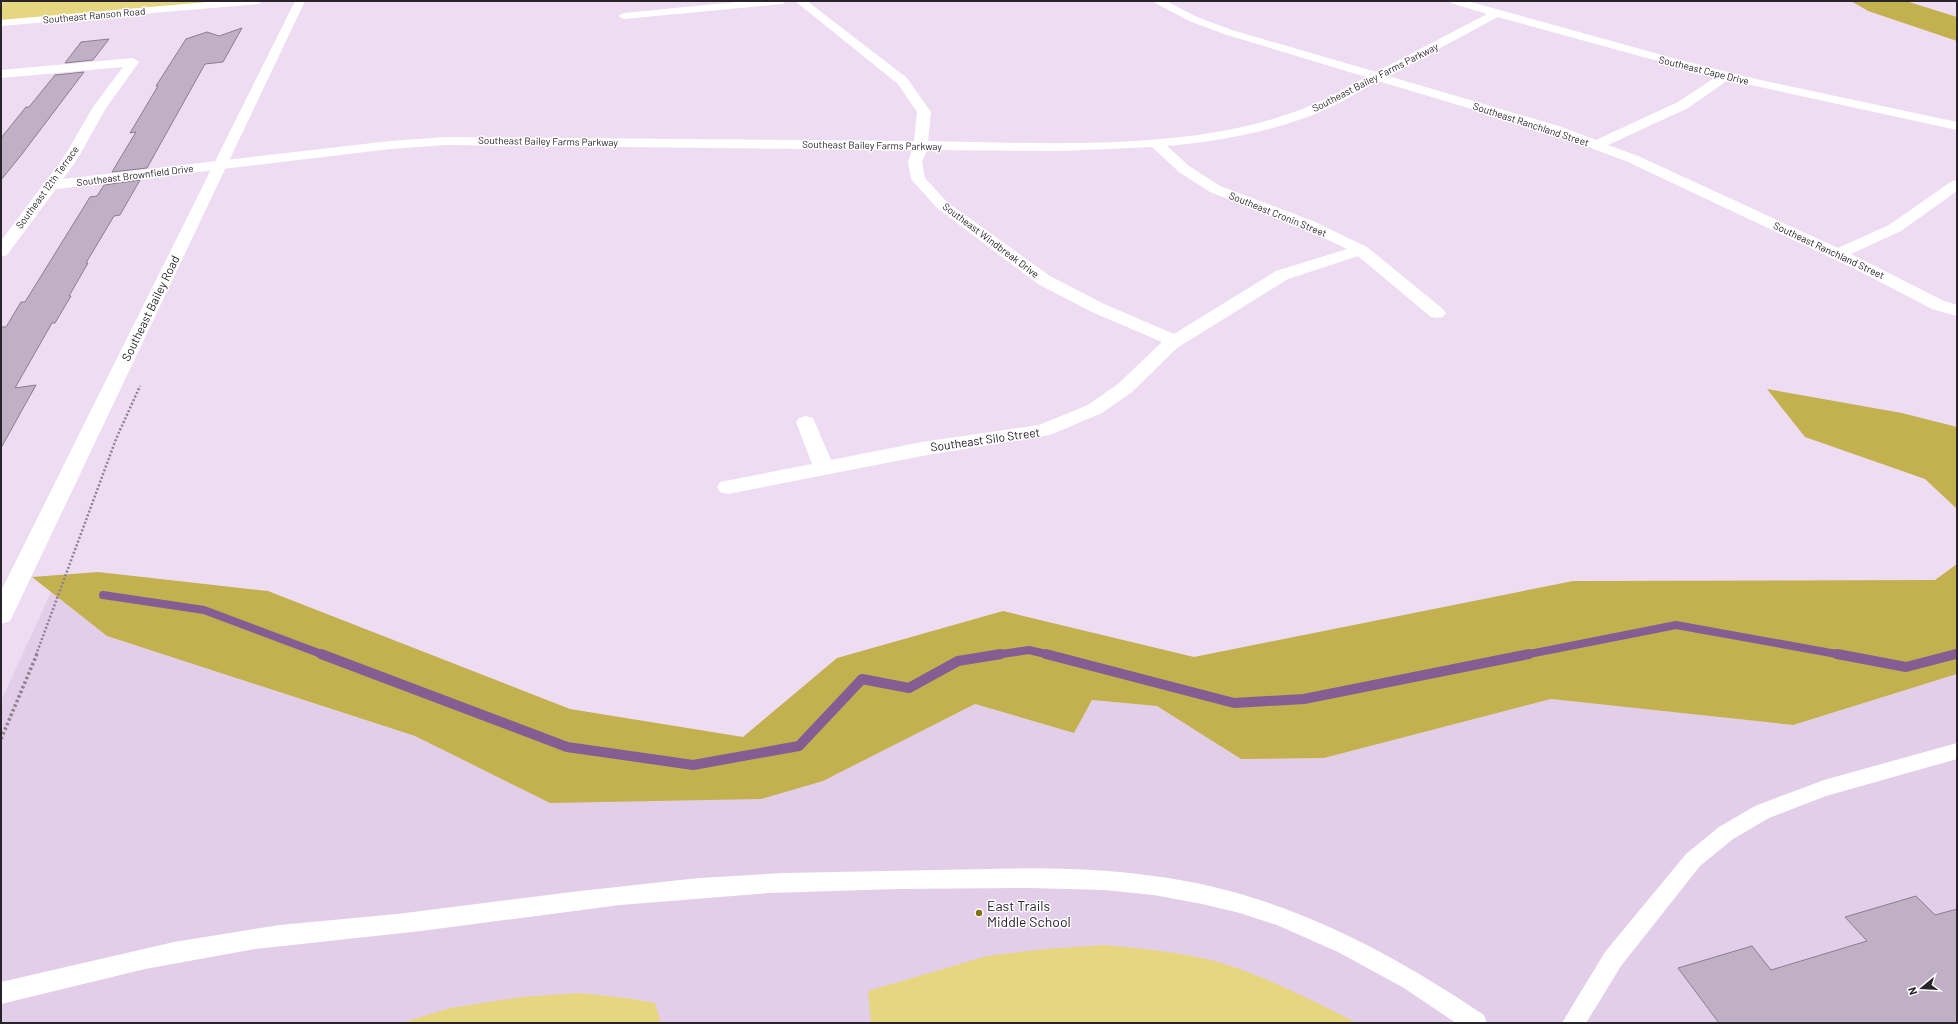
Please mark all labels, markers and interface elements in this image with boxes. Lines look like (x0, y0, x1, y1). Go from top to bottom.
street label: Southeast Ranson Road (42, 5, 146, 25)
street label: Southeast Bailey Farms Parkway (1310, 40, 1440, 114)
street label: Southeast Cape Drive (1658, 53, 1750, 87)
street label: Southeast Ranchland Street (1472, 100, 1591, 149)
street label: Southeast Bailey Farms Parkway (478, 134, 618, 148)
street label: Southeast Bailey Farms Parkway (802, 138, 942, 152)
street label: Southeast 12th Terrace (13, 143, 81, 231)
street label: Southeast Brownfield Drive (76, 162, 194, 188)
street label: Southeast Cronin Street (1227, 189, 1329, 239)
street label: Southeast Windbreak Drive (941, 200, 1041, 280)
street label: Southeast Ranchland Street (1772, 219, 1887, 281)
street label: Southeast Bailey Road (118, 253, 182, 363)
street label: Southeast Silo Street (929, 424, 1041, 454)
place label: East Trails Middle School (987, 897, 1071, 930)
marker: East Trails Middle School (974, 908, 984, 918)
north arrow (1902, 968, 1942, 1008)
text: N (1905, 986, 1919, 997)

